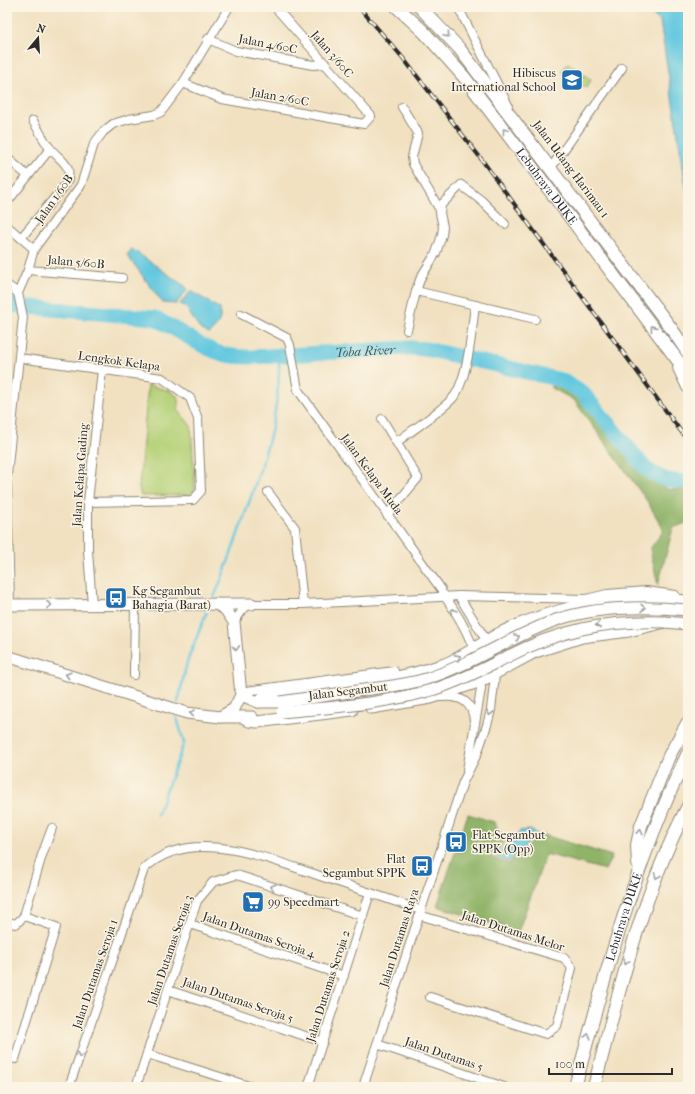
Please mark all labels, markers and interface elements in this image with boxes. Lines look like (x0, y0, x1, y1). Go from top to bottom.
north arrow (18, 18, 58, 58)
text: N (35, 21, 48, 37)
street label: Jalan 3/60C (307, 27, 356, 80)
one-way arrow (443, 30, 450, 38)
street label: Jalan 4/60C (237, 31, 299, 57)
place label: Hibiscus International School (451, 66, 557, 94)
school or university icon: Hibiscus International School (559, 67, 585, 93)
street label: Jalan 2/60C (249, 85, 310, 109)
street label: Jalan Udang Harimau 1 (529, 117, 612, 220)
one-way arrow (503, 129, 510, 136)
street label: Lebuhraya DUKE (513, 145, 580, 227)
street label: Jalan 1/60B (32, 172, 76, 227)
street label: Jalan 5/60B (46, 252, 105, 271)
one-way arrow (651, 325, 658, 332)
water label: Toba River (334, 341, 397, 360)
street label: Lengkok Kelapa (77, 348, 161, 374)
street label: Jalan Kelapa Gading (69, 422, 91, 528)
street label: Jalan Kelapa Muda (338, 430, 406, 517)
place label: Kg Segambut Bahagia (Barat) (132, 584, 211, 612)
bus stop icon: Kg Segambut Bahagia (Barat) (103, 585, 129, 611)
one-way arrow (46, 601, 52, 609)
one-way arrow (640, 603, 646, 612)
one-way arrow (450, 608, 457, 615)
one-way arrow (595, 620, 601, 629)
one-way arrow (513, 634, 521, 642)
one-way arrow (231, 645, 240, 651)
one-way arrow (454, 654, 461, 662)
one-way arrow (65, 671, 72, 680)
street label: Jalan Segambut (307, 679, 389, 703)
one-way arrow (189, 710, 195, 718)
one-way arrow (486, 710, 494, 716)
place label: Flat Segambut SPPK (Opp) (472, 828, 546, 856)
bus stop icon: Flat Segambut SPPK (Opp) (443, 829, 469, 855)
one-way arrow (635, 829, 644, 836)
place label: Flat Segambut SPPK (323, 852, 407, 880)
bus stop icon: Flat Segambut SPPK (409, 853, 435, 879)
street label: Lebuhraya DUKE (603, 871, 645, 963)
one-way arrow (653, 872, 661, 879)
one-way arrow (269, 883, 276, 891)
street label: Jalan Dutamas Raya (376, 887, 422, 990)
supermarket icon: 99 Speedmart (240, 889, 266, 915)
street label: Jalan Dutamas Seroja 3 (144, 893, 195, 1008)
place label: 99 Speedmart (268, 895, 340, 909)
street label: Jalan Dutamas Melor (459, 907, 567, 955)
street label: Jalan Dutamas Seroja 4 (200, 909, 318, 961)
street label: Jalan Dutamas Seroja 1 (69, 917, 120, 1032)
street label: Jalan Dutamas Seroja 2 (303, 928, 353, 1045)
one-way arrow (623, 959, 631, 965)
street label: Jalan Dutamas Seroja 5 (180, 974, 295, 1026)
one-way arrow (584, 1033, 592, 1039)
street label: Jalan Dutamas 5 (402, 1034, 485, 1074)
scale bar (549, 1050, 672, 1076)
one-way arrow (76, 1051, 85, 1058)
text: 100 m (555, 1057, 585, 1071)

